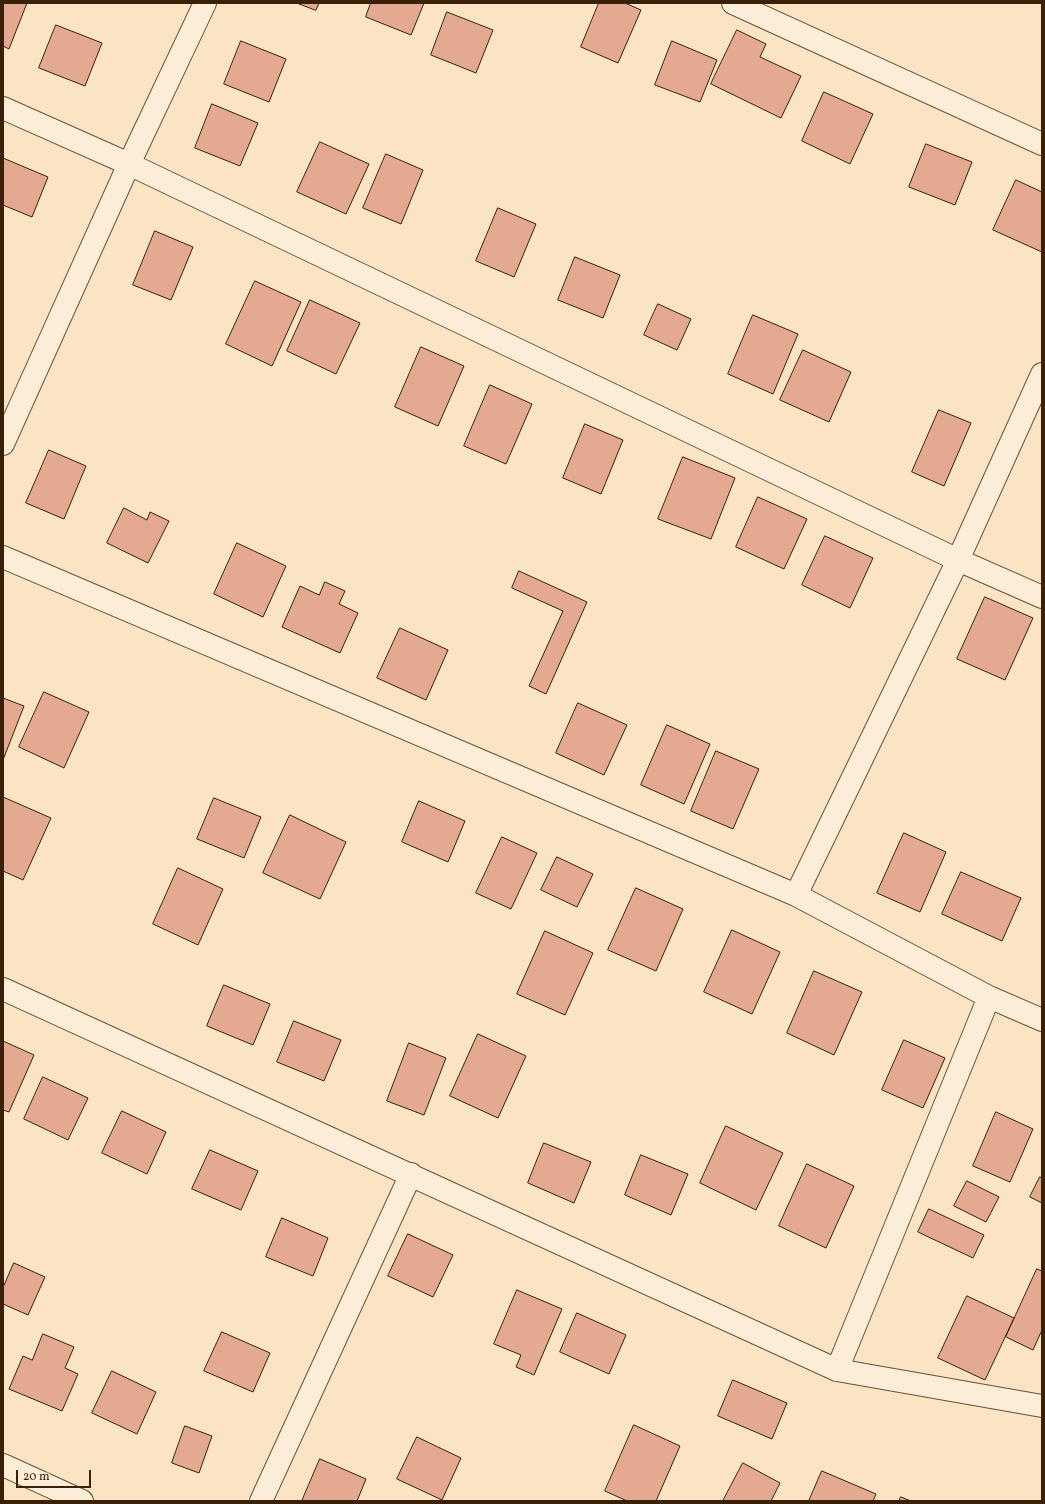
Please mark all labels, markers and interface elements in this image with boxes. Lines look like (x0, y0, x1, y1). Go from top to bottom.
scale bar (18, 1462, 93, 1488)
text: 20 m (23, 1469, 50, 1485)

